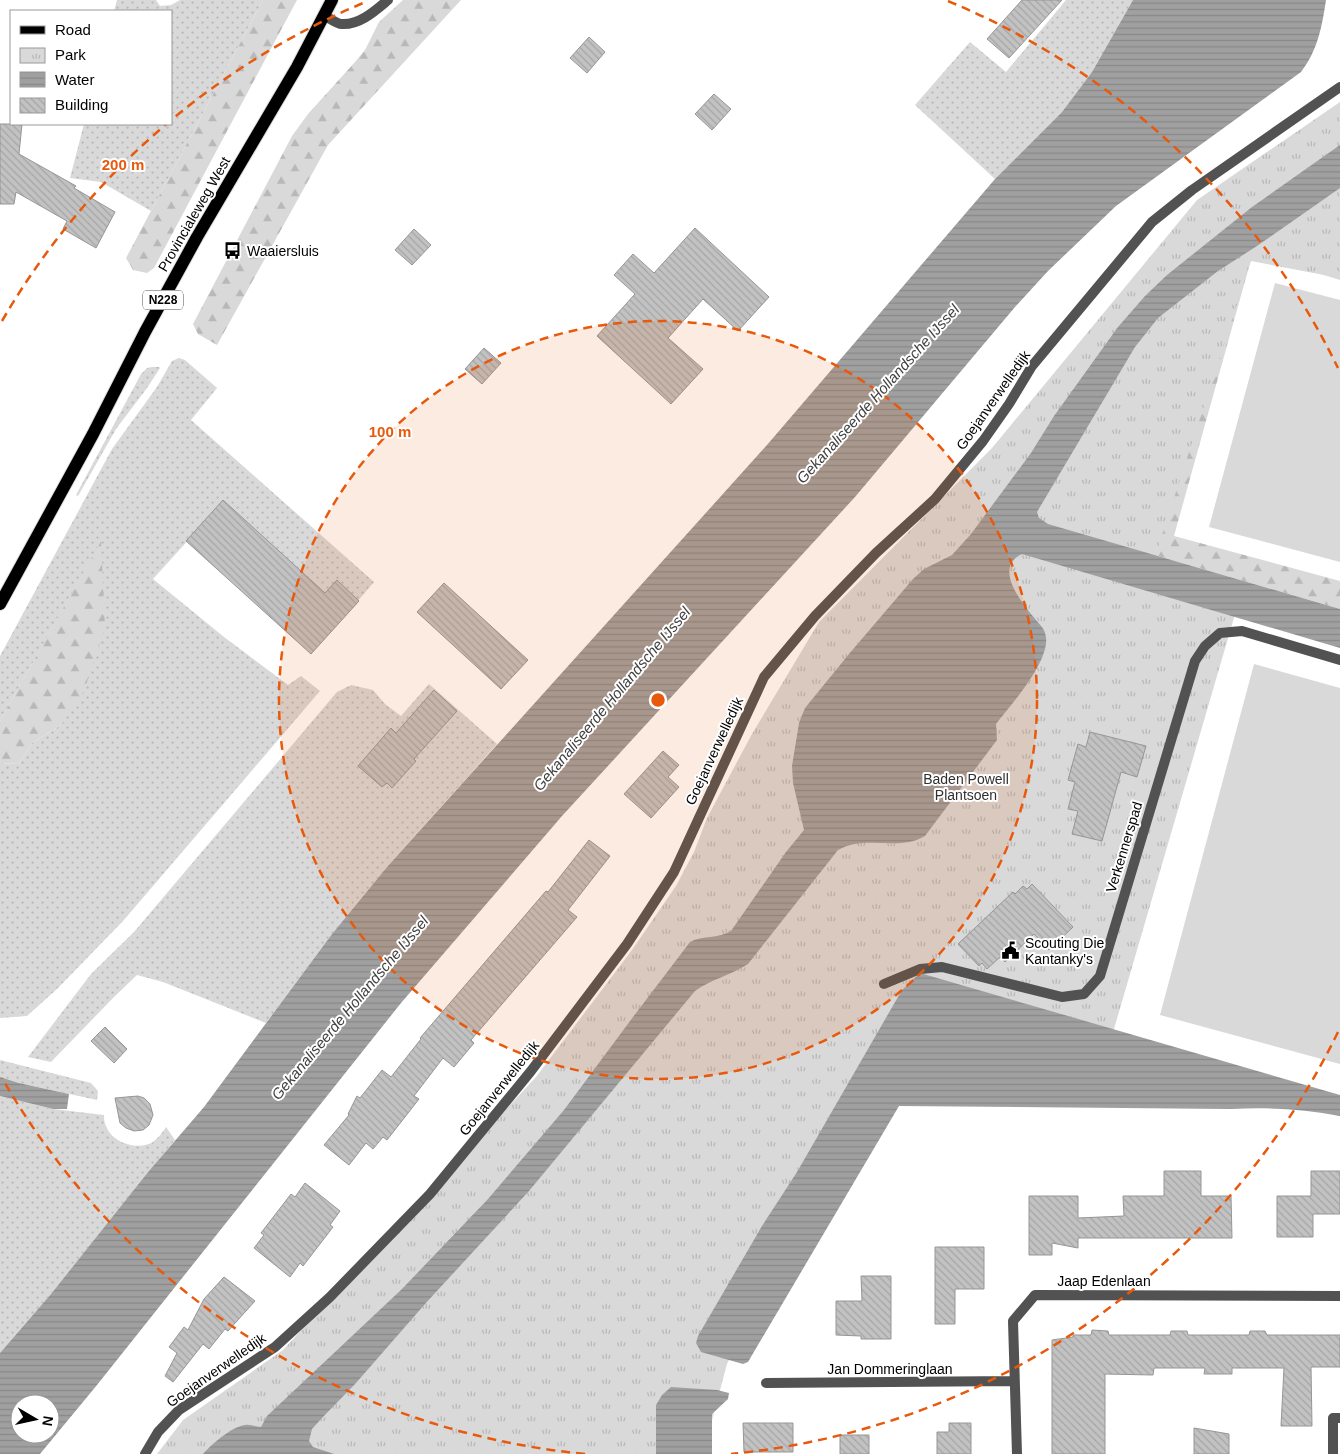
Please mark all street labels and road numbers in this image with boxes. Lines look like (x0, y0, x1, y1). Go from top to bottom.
street label: Provincialeweg West (155, 154, 233, 274)
road number: N228 (143, 290, 183, 310)
street label: Goejanverwelledijk (953, 346, 1034, 453)
street label: Goejanverwelledijk (682, 693, 746, 808)
street label: Verkennerspad (1103, 800, 1145, 894)
street label: Goejanverwelledijk (456, 1037, 543, 1139)
street label: Jaap Edenlaan (1057, 1273, 1151, 1289)
street label: Goejanverwelledijk (163, 1329, 270, 1410)
street label: Jan Dommeringlaan (827, 1361, 953, 1377)

